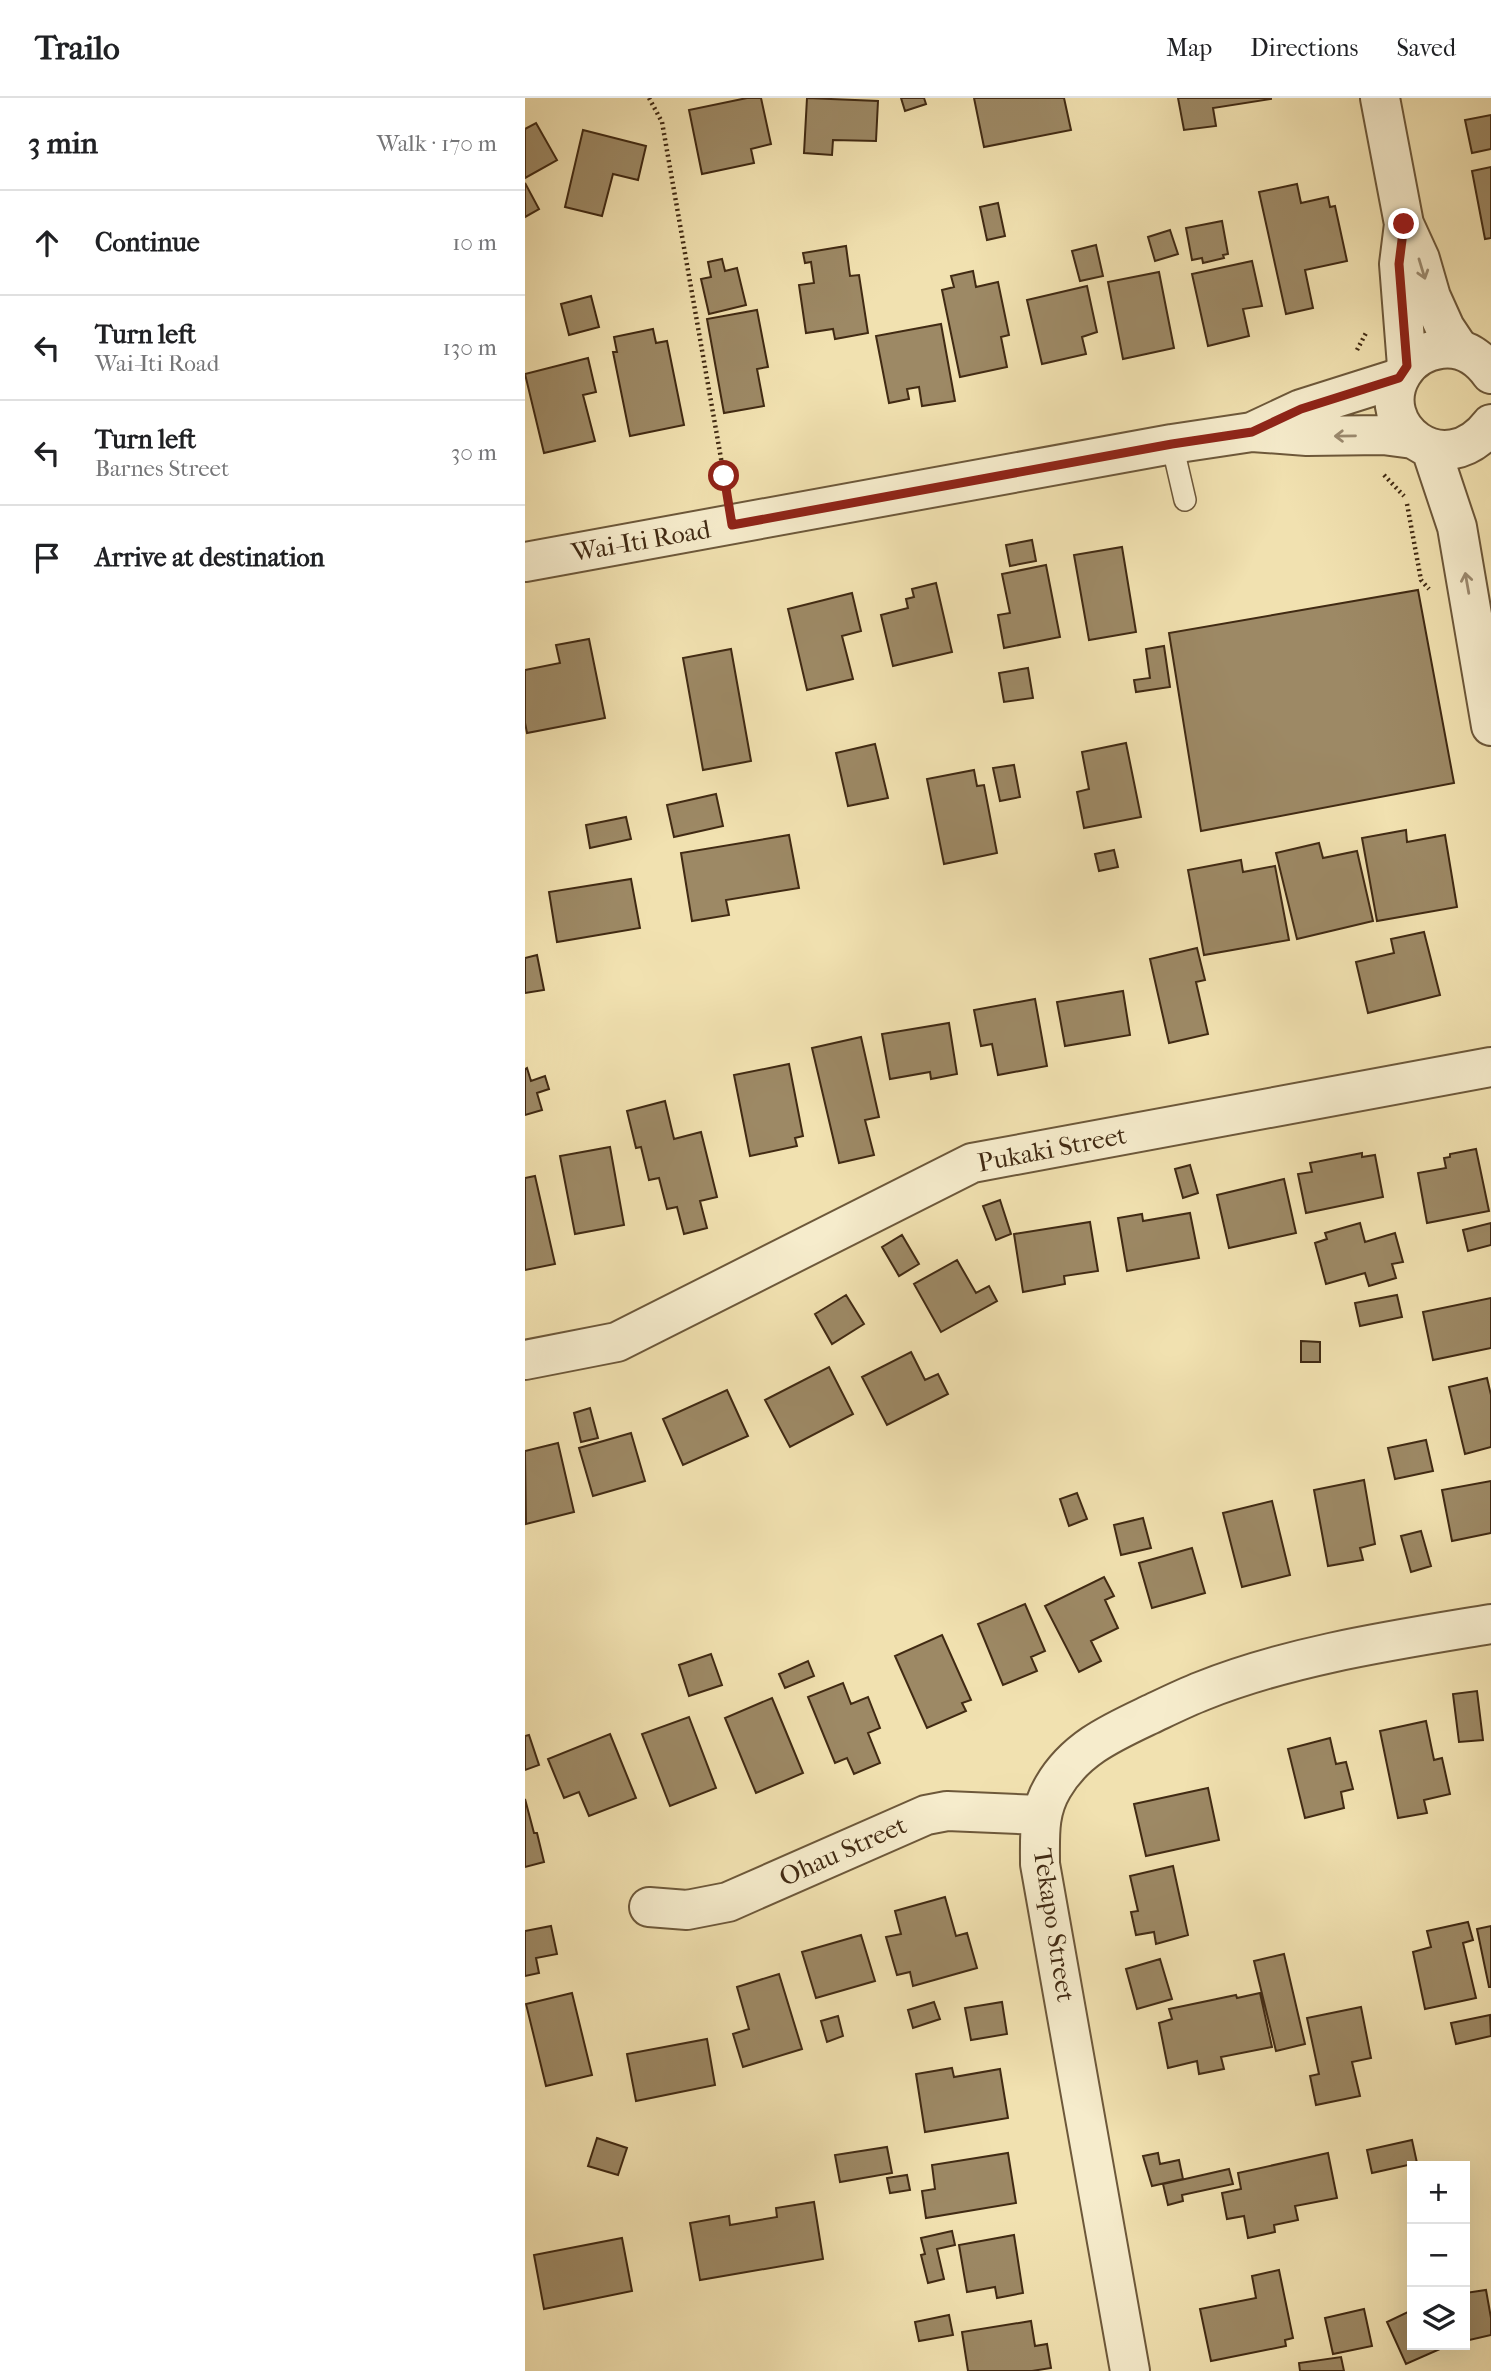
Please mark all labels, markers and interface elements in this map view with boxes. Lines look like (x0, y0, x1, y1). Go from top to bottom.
text: Trailo (35, 29, 120, 68)
text: Map (1166, 34, 1212, 62)
text: Directions (1250, 34, 1358, 62)
text: Saved (1396, 34, 1456, 62)
text: 3 min (28, 126, 98, 161)
text: Walk · 170 m (377, 130, 497, 157)
route end (1388, 208, 1419, 239)
icon: ahead (28, 224, 66, 262)
text: Continue (95, 227, 200, 258)
text: 10 m (452, 229, 497, 256)
one-way arrow (1417, 257, 1430, 279)
text: Turn left (95, 319, 196, 350)
icon: left (28, 329, 66, 367)
text: 130 m (443, 334, 497, 361)
text: Wai-Iti Road (95, 350, 219, 377)
text: Turn left (95, 424, 196, 455)
one-way arrow (1334, 429, 1357, 442)
icon: left (28, 434, 66, 472)
text: 30 m (451, 439, 497, 466)
text: Barnes Street (95, 455, 229, 482)
route start (708, 460, 739, 491)
street label: Wai-Iti Road (568, 513, 714, 569)
icon: arrive (28, 539, 66, 577)
text: Arrive at destination (95, 542, 325, 573)
one-way arrow (1460, 572, 1473, 595)
street label: Pukaki Street (975, 1119, 1130, 1179)
street label: Ohau Street (775, 1809, 912, 1893)
street label: Tekapo Street (1027, 1846, 1082, 2005)
map controls (1407, 2161, 1470, 2350)
button: + (1407, 2161, 1470, 2224)
button: − (1407, 2224, 1470, 2287)
button: layers (1407, 2287, 1470, 2350)

